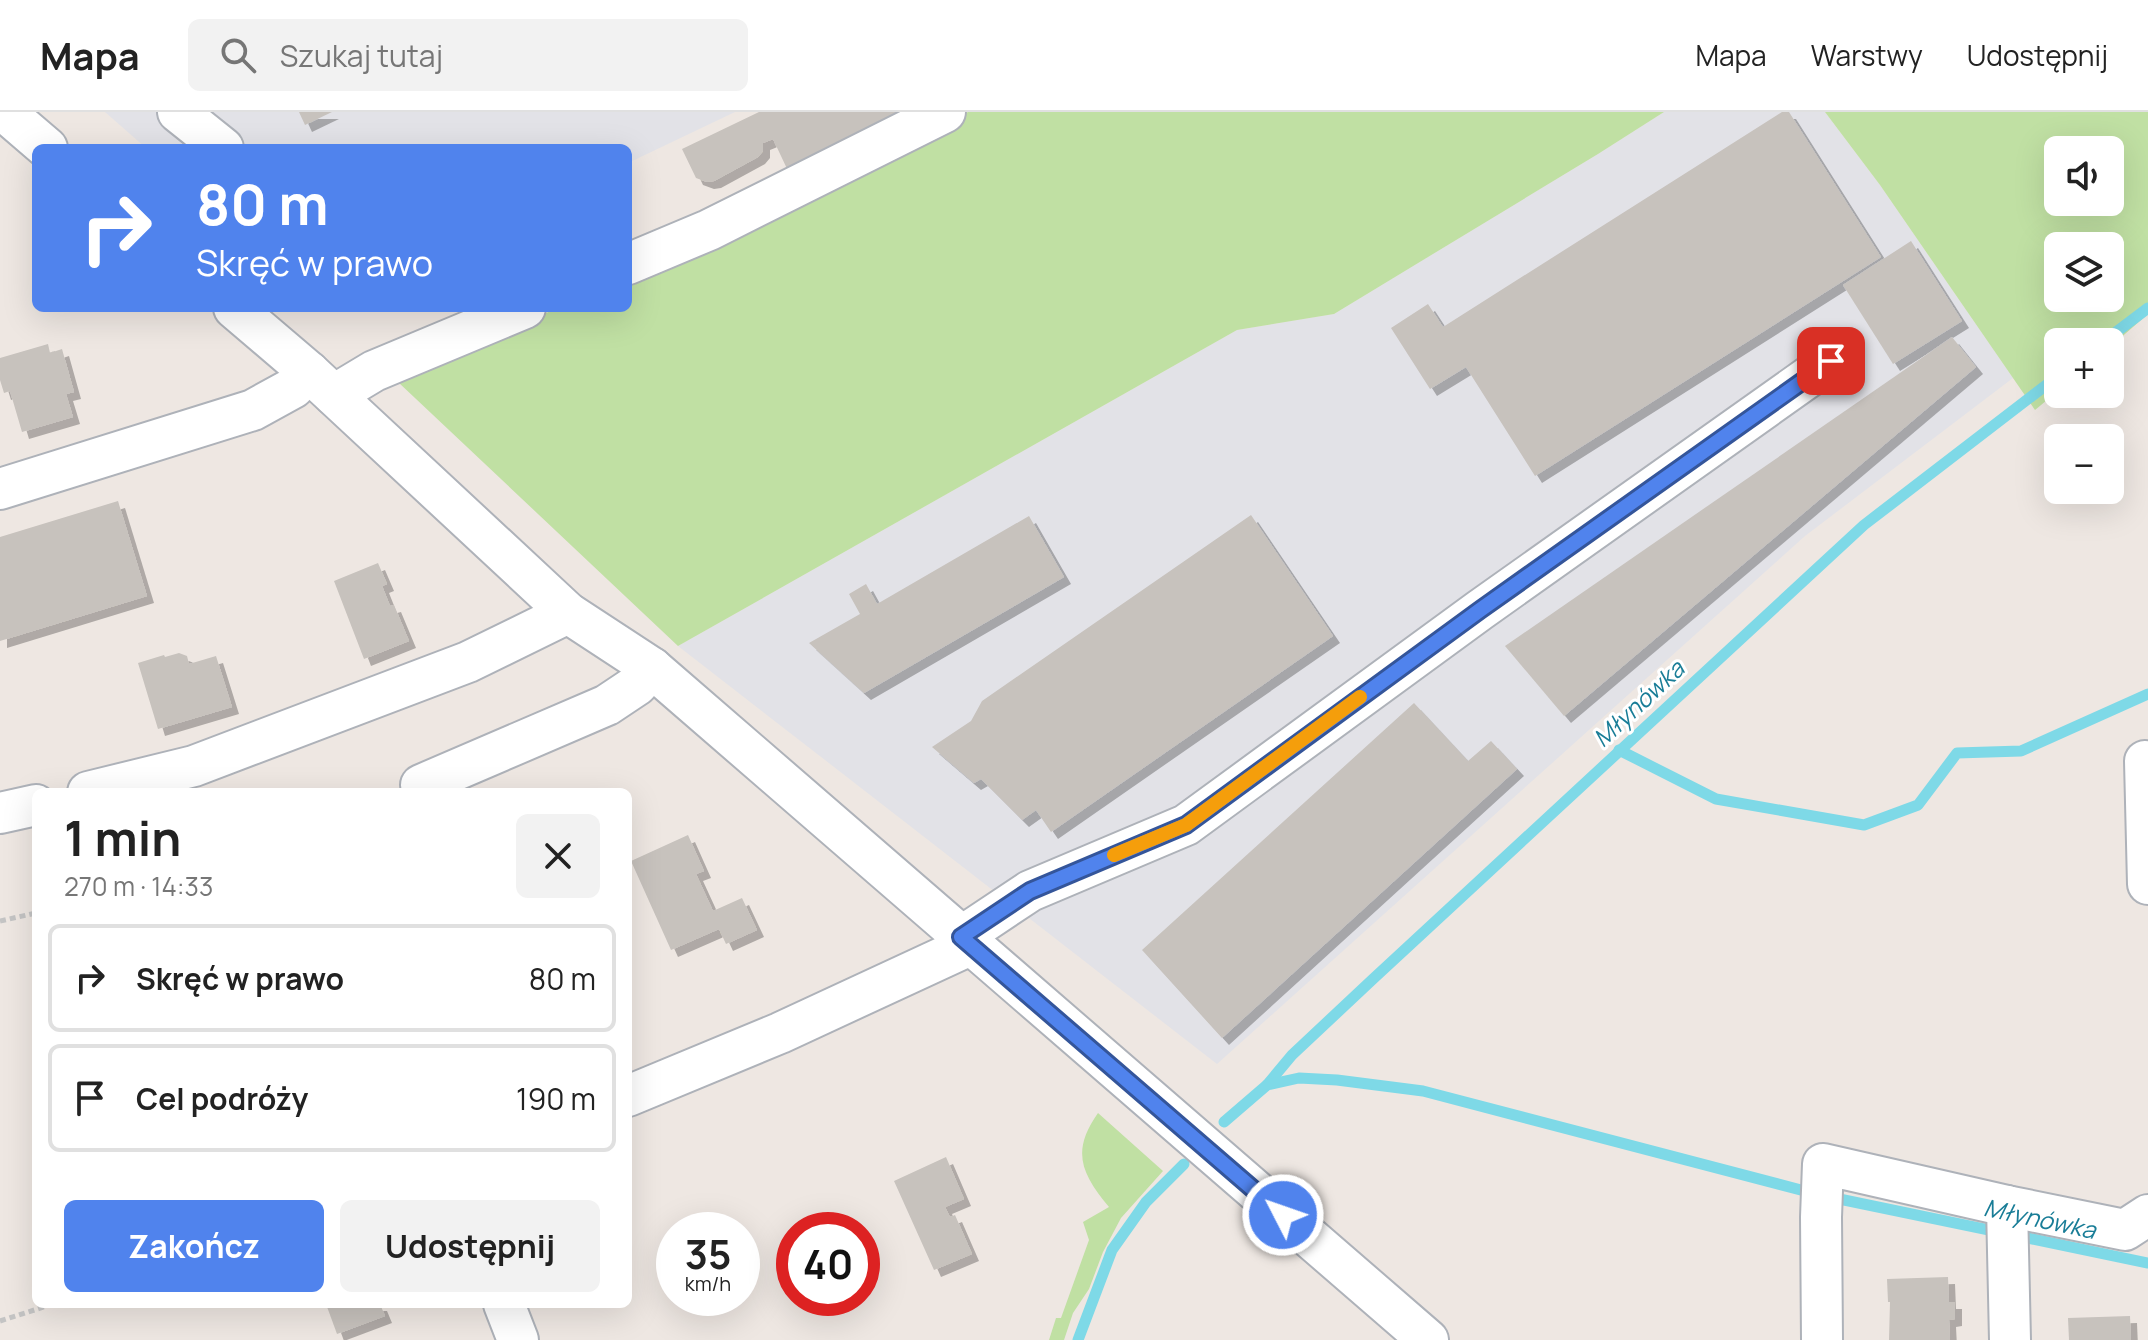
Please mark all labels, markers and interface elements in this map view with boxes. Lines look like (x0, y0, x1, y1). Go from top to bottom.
search box (188, 19, 748, 91)
text: Mapa (40, 29, 140, 81)
icon: search (216, 33, 260, 77)
text: Szukaj tutaj (280, 35, 443, 76)
text: Mapa (1695, 36, 1767, 74)
text: Warstwy (1811, 36, 1923, 74)
text: Udostępnij (1967, 36, 2108, 74)
map controls (2044, 136, 2124, 504)
button: sound (2044, 136, 2124, 216)
text: 80 m (196, 165, 329, 242)
icon: right (64, 176, 168, 280)
button: layers (2044, 232, 2124, 312)
text: Skręć w prawo (196, 238, 433, 287)
pin (1797, 327, 1865, 395)
button: + (2044, 328, 2124, 408)
icon: arrive (1809, 339, 1853, 383)
button: − (2044, 424, 2124, 504)
water label: Młynówka (1585, 651, 1692, 754)
text: 1 min (64, 805, 181, 870)
button: close (516, 814, 600, 898)
text: 270 m · 14:33 (64, 868, 213, 904)
icon: right (68, 956, 112, 1000)
text: Skręć w prawo (136, 958, 344, 999)
text: 80 m (529, 958, 596, 999)
icon: arrive (68, 1076, 112, 1120)
text: Cel podróży (136, 1078, 308, 1119)
text: 190 m (516, 1078, 596, 1119)
position arrow (1241, 1173, 1325, 1257)
water label: Młynówka (1981, 1190, 2101, 1246)
button: Zakończ (64, 1200, 324, 1292)
button: Udostępnij (340, 1200, 600, 1292)
speed limit sign: 40 (776, 1212, 880, 1316)
text: 35 (685, 1226, 731, 1281)
text: km/h (685, 1270, 731, 1297)

